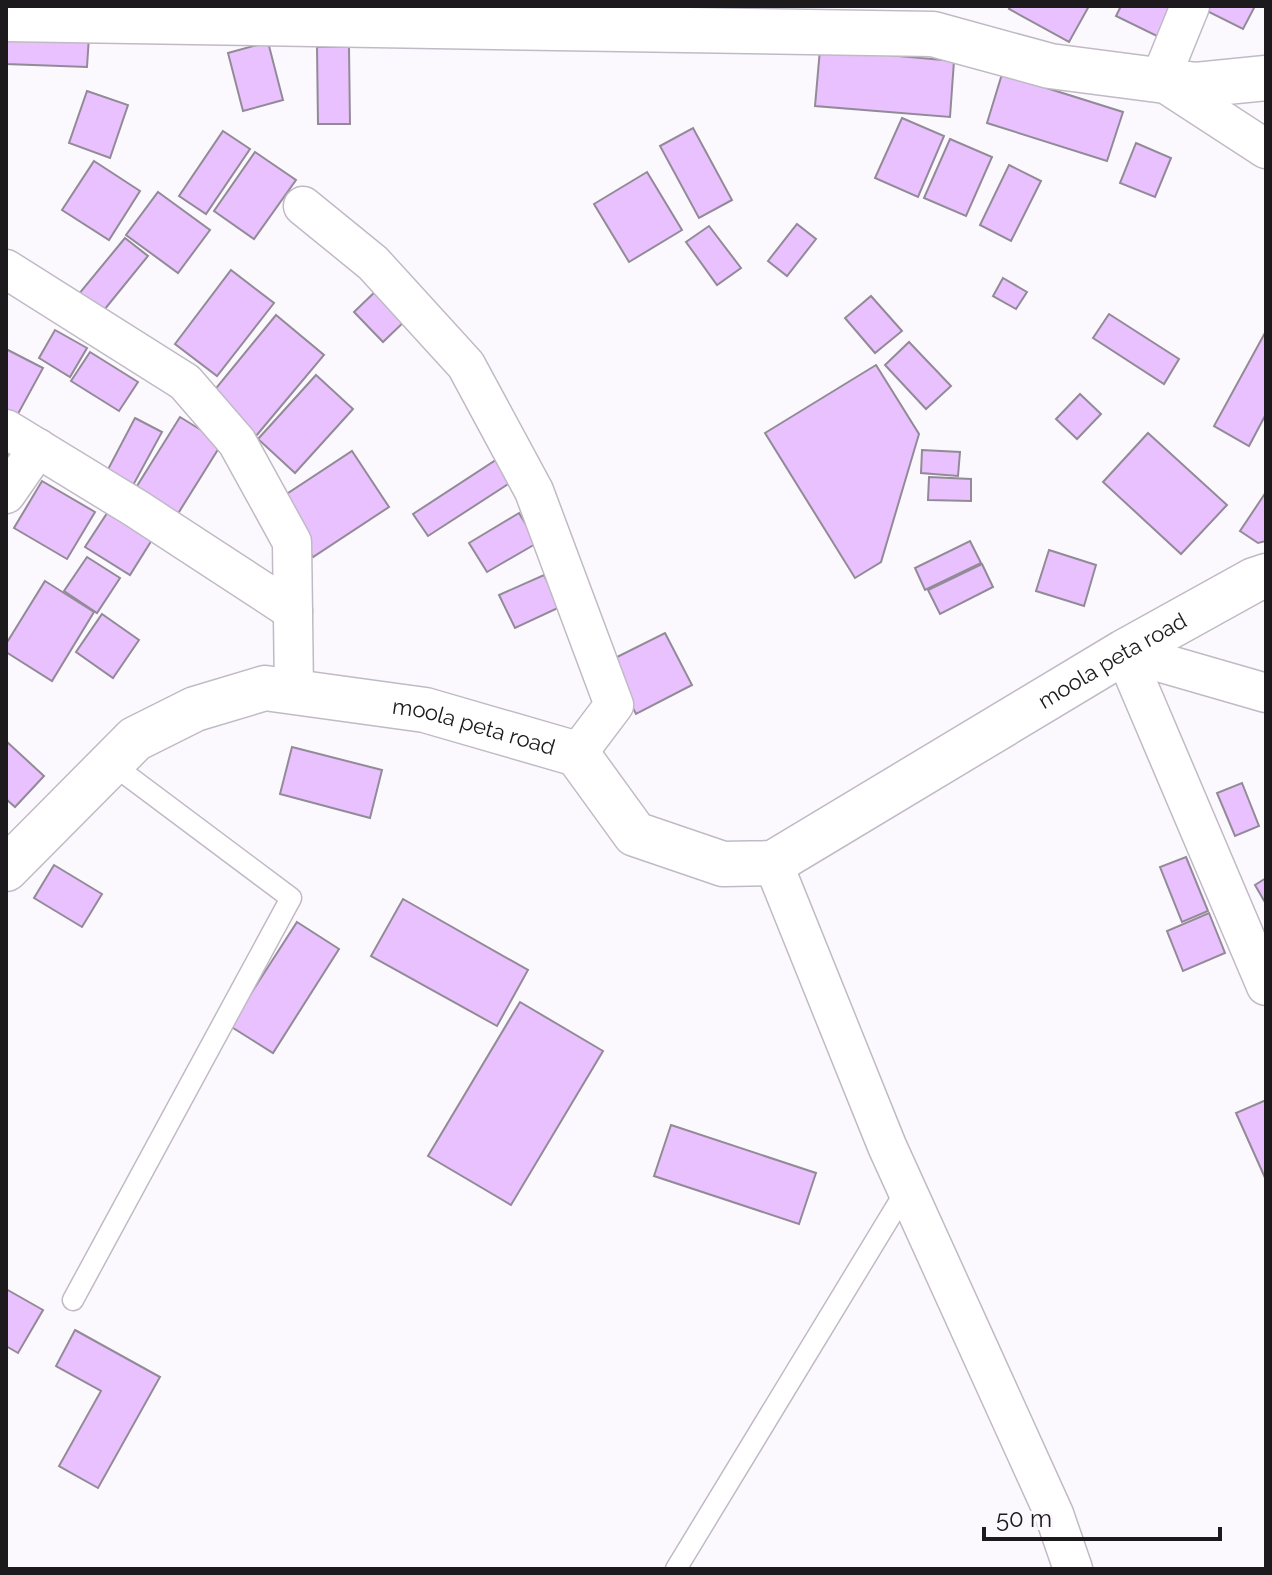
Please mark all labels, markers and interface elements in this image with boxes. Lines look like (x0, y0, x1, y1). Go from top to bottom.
street label: moola peta road (1033, 607, 1191, 714)
street label: moola peta road (391, 693, 558, 760)
scale bar (984, 1491, 1220, 1541)
text: 50 m (996, 1504, 1052, 1533)

